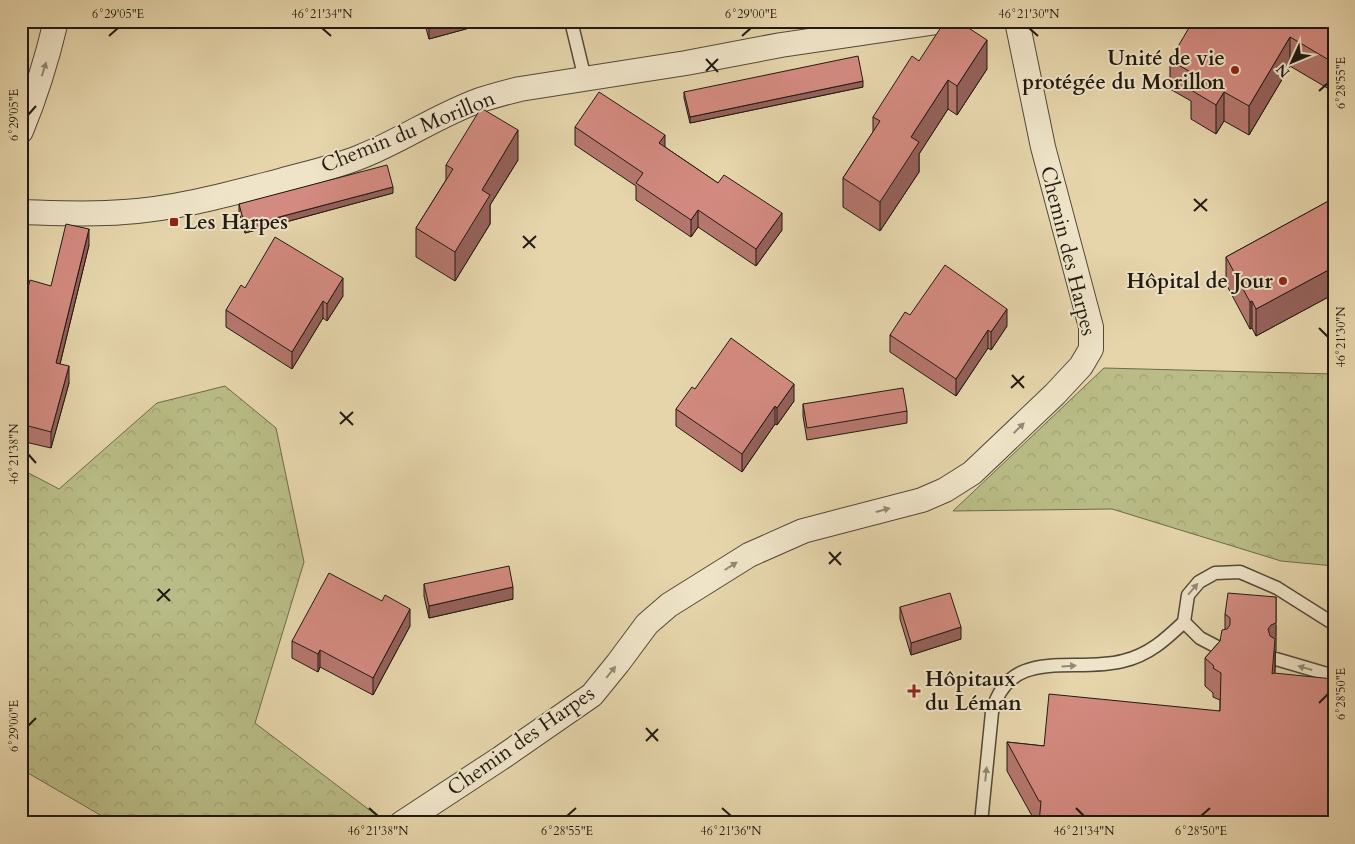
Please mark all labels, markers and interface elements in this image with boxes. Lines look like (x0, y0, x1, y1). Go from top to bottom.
text: 6°29'05"E (92, 6, 144, 22)
text: 46°21'34"N (292, 6, 353, 22)
text: 6°29'00"E (725, 6, 777, 22)
text: 46°21'30"N (999, 6, 1060, 22)
north arrow (1268, 38, 1318, 88)
place label: Unité de vie protégée du Morillon (1022, 44, 1226, 97)
text: 6°28'55"E (1333, 57, 1349, 109)
text: N (1272, 60, 1294, 82)
one-way arrow (40, 61, 48, 76)
marker: Unité de vie protégée du Morillon (1229, 64, 1241, 76)
street label: Chemin du Morillon (317, 84, 499, 180)
text: 6°29'05"E (6, 89, 22, 141)
street label: Chemin des Harpes (1033, 163, 1103, 339)
place label: Les Harpes (184, 208, 288, 237)
marker: Les Harpes (168, 216, 180, 228)
place label: Hôpital de Jour (1126, 267, 1274, 296)
marker: Hôpital de Jour (1277, 275, 1289, 287)
text: 46°21'30"N (1333, 306, 1349, 367)
one-way arrow (1013, 422, 1025, 434)
text: 46°21'38"N (6, 423, 22, 484)
one-way arrow (875, 506, 890, 514)
one-way arrow (725, 562, 738, 571)
one-way arrow (1188, 583, 1199, 596)
one-way arrow (1061, 661, 1077, 669)
one-way arrow (1297, 663, 1312, 671)
place label: Hôpitaux du Léman (925, 665, 1022, 718)
one-way arrow (605, 666, 616, 679)
text: 6°28'50"E (1333, 668, 1349, 720)
street label: Chemin des Harpes (442, 679, 600, 803)
marker: Hôpitaux du Léman (907, 684, 921, 698)
text: 6°29'00"E (6, 700, 22, 752)
one-way arrow (982, 766, 990, 782)
text: 46°21'38"N (348, 823, 409, 839)
text: 6°28'55"E (541, 823, 593, 839)
text: 46°21'36"N (701, 823, 762, 839)
text: 46°21'34"N (1054, 823, 1115, 839)
text: 6°28'50"E (1175, 823, 1227, 839)

